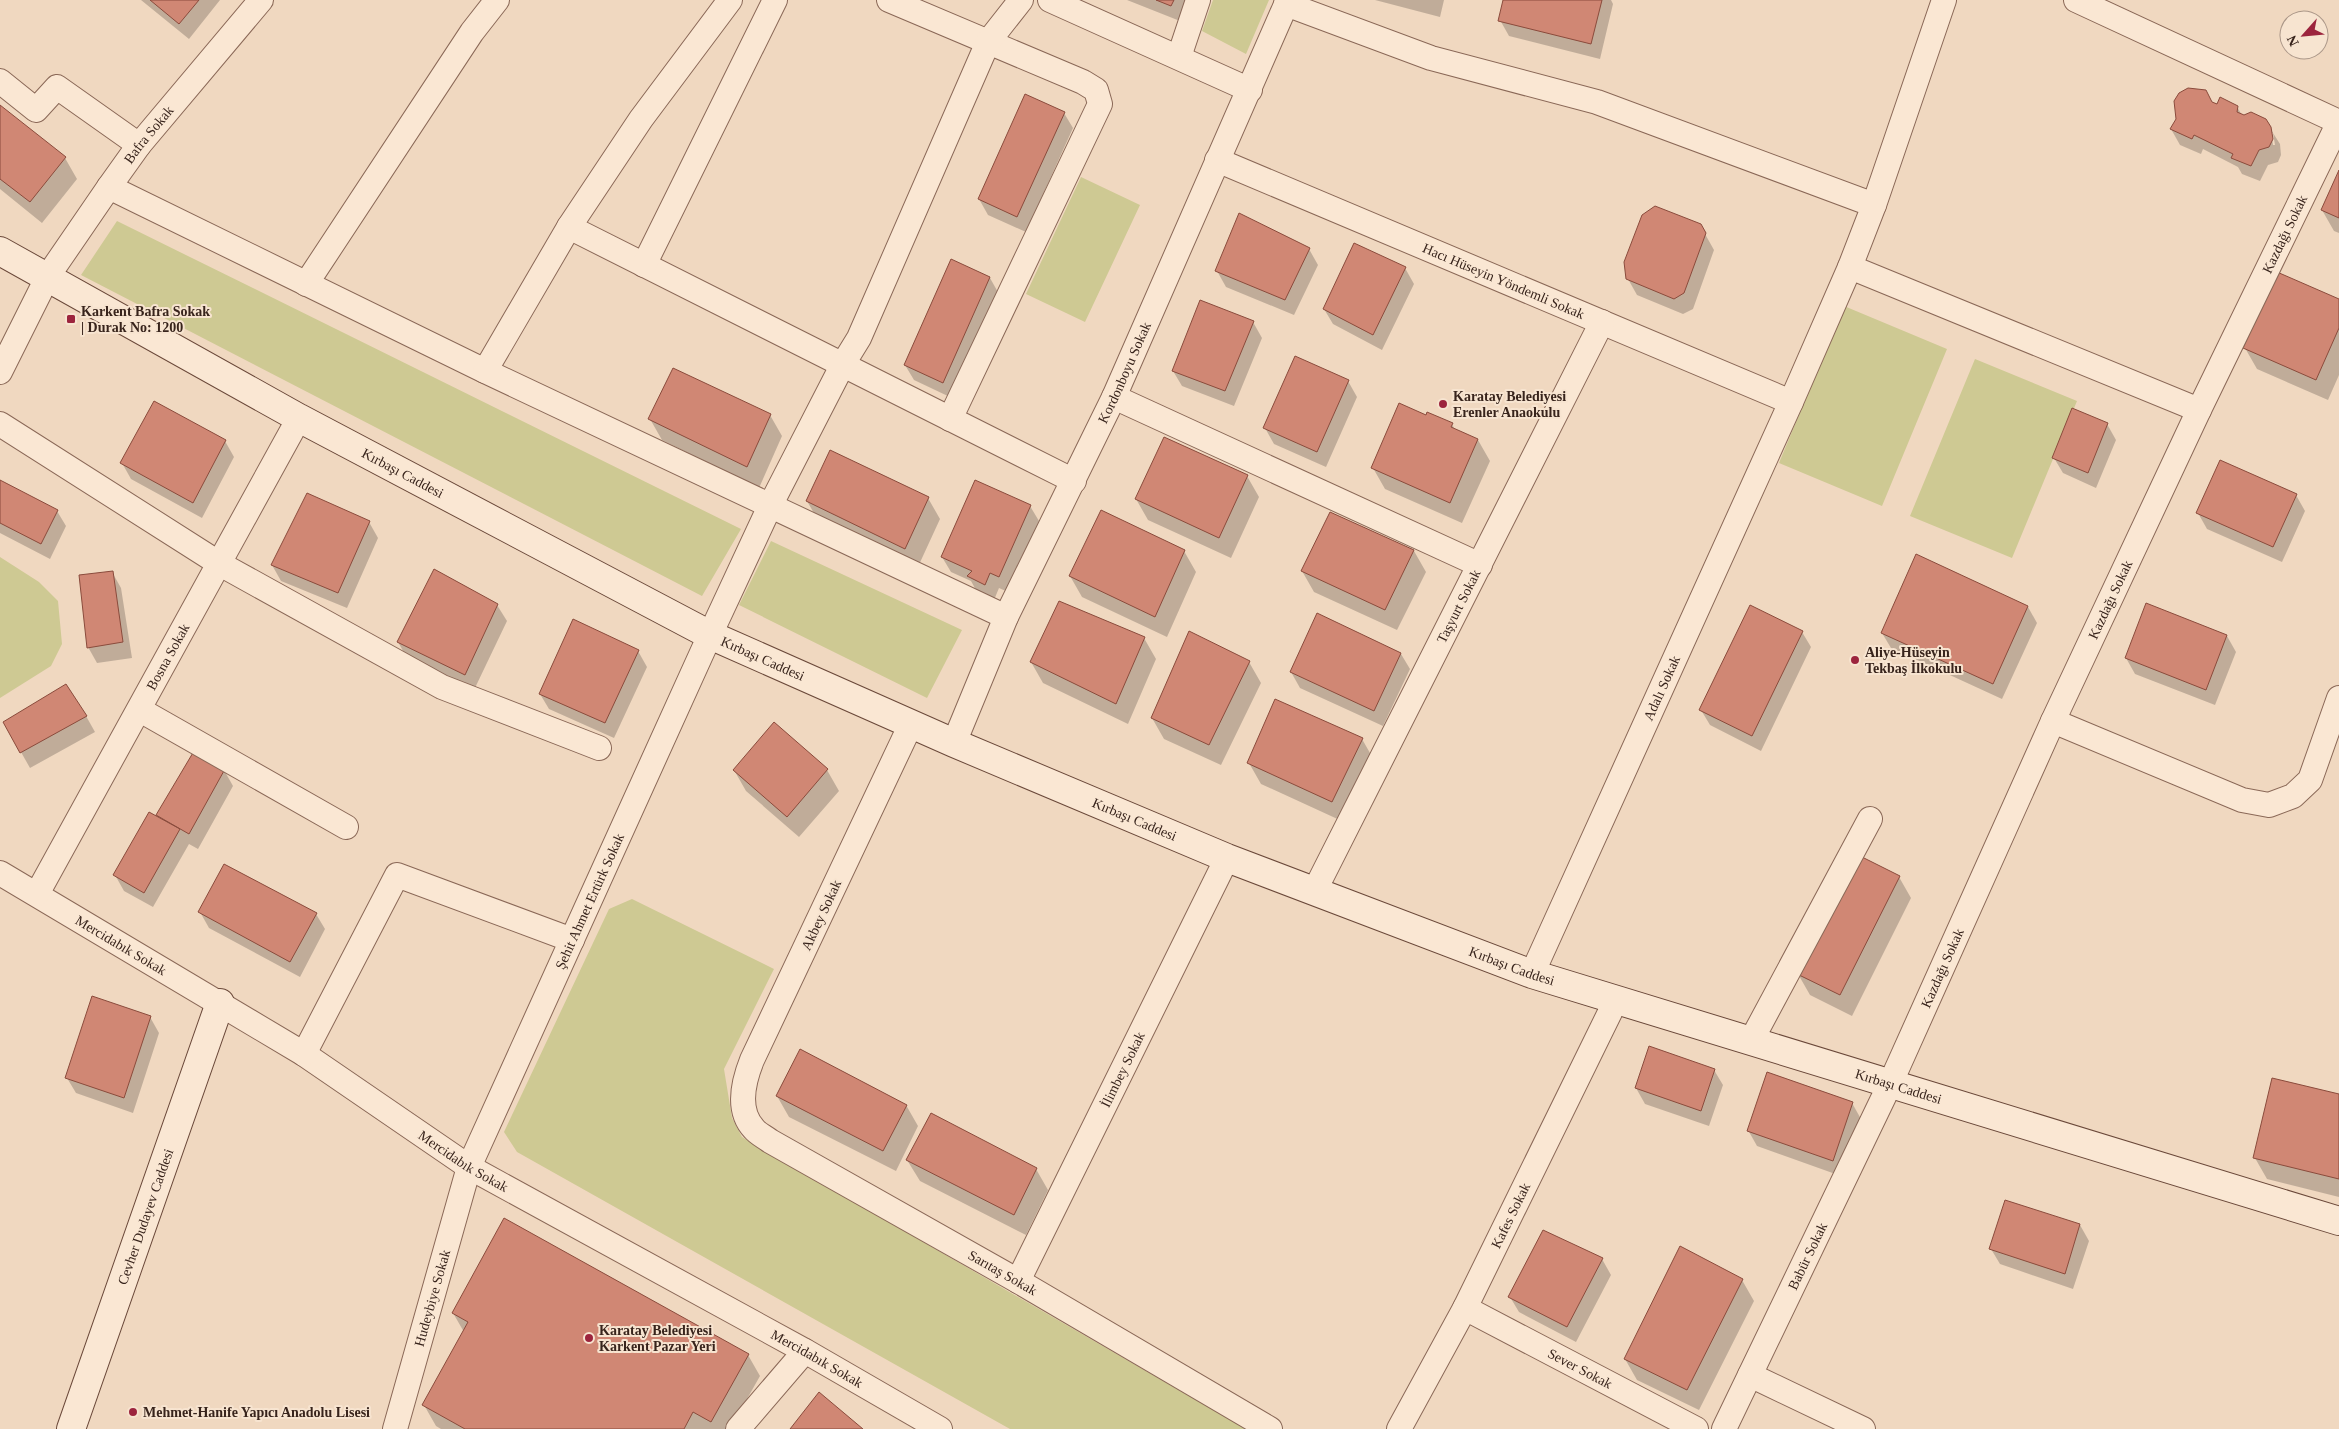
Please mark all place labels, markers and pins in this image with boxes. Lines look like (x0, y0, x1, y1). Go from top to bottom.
place label: Karkent Bafra Sokak | Durak No: 1200 (81, 304, 210, 335)
marker: Karkent Bafra Sokak | Durak No: 1200 (65, 313, 77, 325)
place label: Karatay Belediyesi Erenler Anaokulu (1453, 389, 1566, 420)
marker: Karatay Belediyesi Erenler Anaokulu (1437, 398, 1449, 410)
place label: Aliye-Hüseyin Tekbaş İlkokulu (1865, 645, 1962, 676)
marker: Aliye-Hüseyin Tekbaş İlkokulu (1849, 654, 1861, 666)
place label: Karatay Belediyesi Karkent Pazar Yeri (599, 1323, 716, 1354)
marker: Karatay Belediyesi Karkent Pazar Yeri (583, 1332, 595, 1344)
place label: Mehmet-Hanife Yapıcı Anadolu Lisesi (143, 1405, 370, 1420)
marker: Mehmet-Hanife Yapıcı Anadolu Lisesi (127, 1406, 139, 1418)

